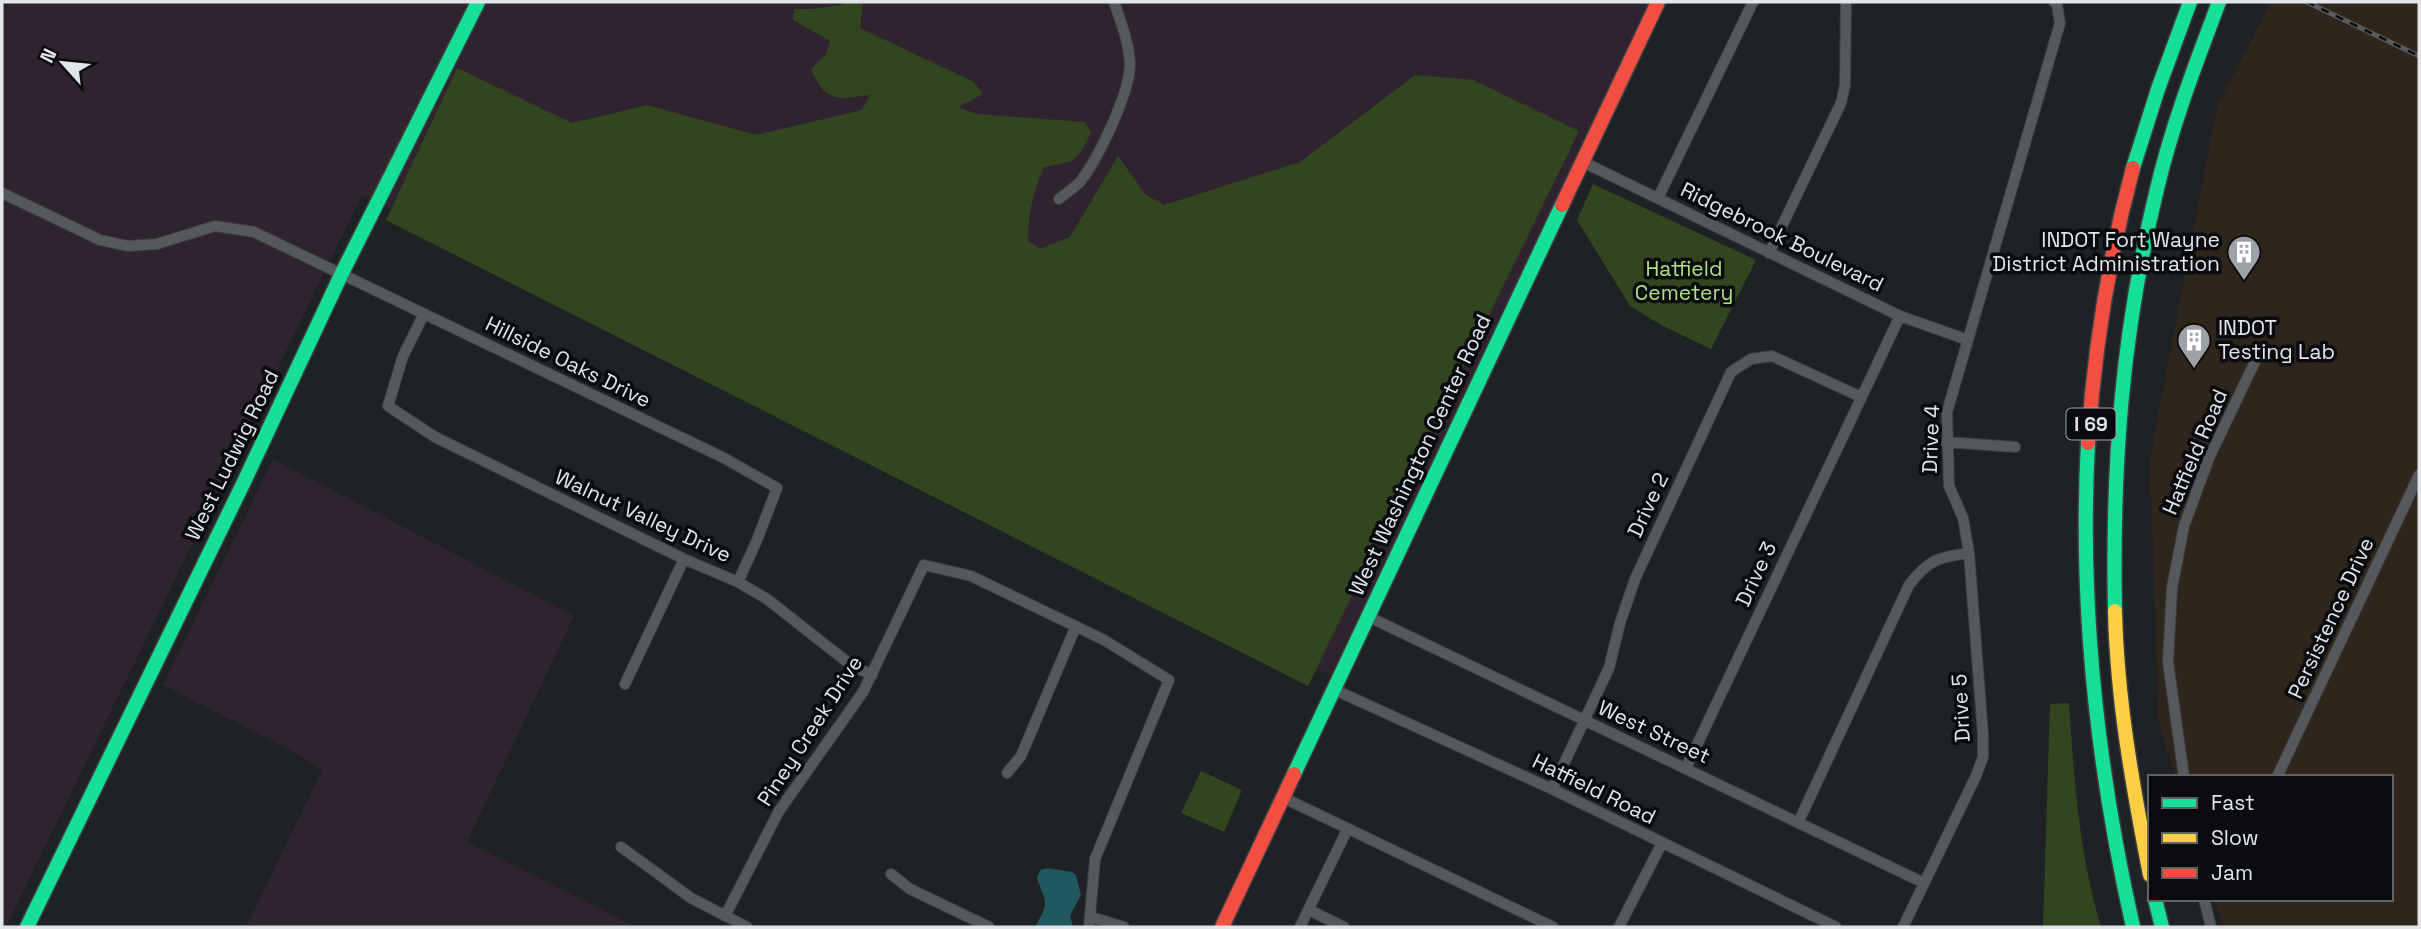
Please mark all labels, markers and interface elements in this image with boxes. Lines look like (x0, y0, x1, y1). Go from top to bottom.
north arrow (28, 28, 98, 98)
text: N (34, 44, 62, 67)
street label: Ridgebrook Boulevard (1676, 176, 1888, 297)
place label: INDOT Fort Wayne District Administration (1992, 226, 2220, 277)
building icon: INDOT Fort Wayne District Administration (2225, 233, 2263, 282)
park label: Hatfield Cemetery (1635, 255, 1733, 306)
street label: Hillside Oaks Drive (481, 310, 655, 413)
street label: West Washington Center Road (1342, 310, 1497, 600)
place label: INDOT Testing Lab (2218, 314, 2335, 365)
building icon: INDOT Testing Lab (2175, 321, 2213, 370)
street label: West Ludwig Road (179, 365, 285, 545)
street label: Hatfield Road (2156, 385, 2233, 519)
street label: Drive 4 (1916, 404, 1945, 474)
road number: I 69 (2066, 408, 2116, 440)
street label: Walnut Valley Drive (551, 463, 736, 568)
street label: Drive 2 (1621, 468, 1674, 541)
street label: Persistence Drive (2281, 533, 2380, 703)
street label: Drive 3 (1729, 537, 1782, 610)
street label: Piney Creek Drive (751, 650, 868, 811)
street label: Drive 5 (1945, 673, 1976, 743)
street label: West Street (1594, 694, 1715, 769)
street label: Hatfield Road (1528, 747, 1660, 830)
legend (2148, 775, 2393, 901)
text: Fast (2211, 789, 2255, 816)
text: Slow (2211, 824, 2259, 851)
text: Jam (2211, 859, 2253, 886)

